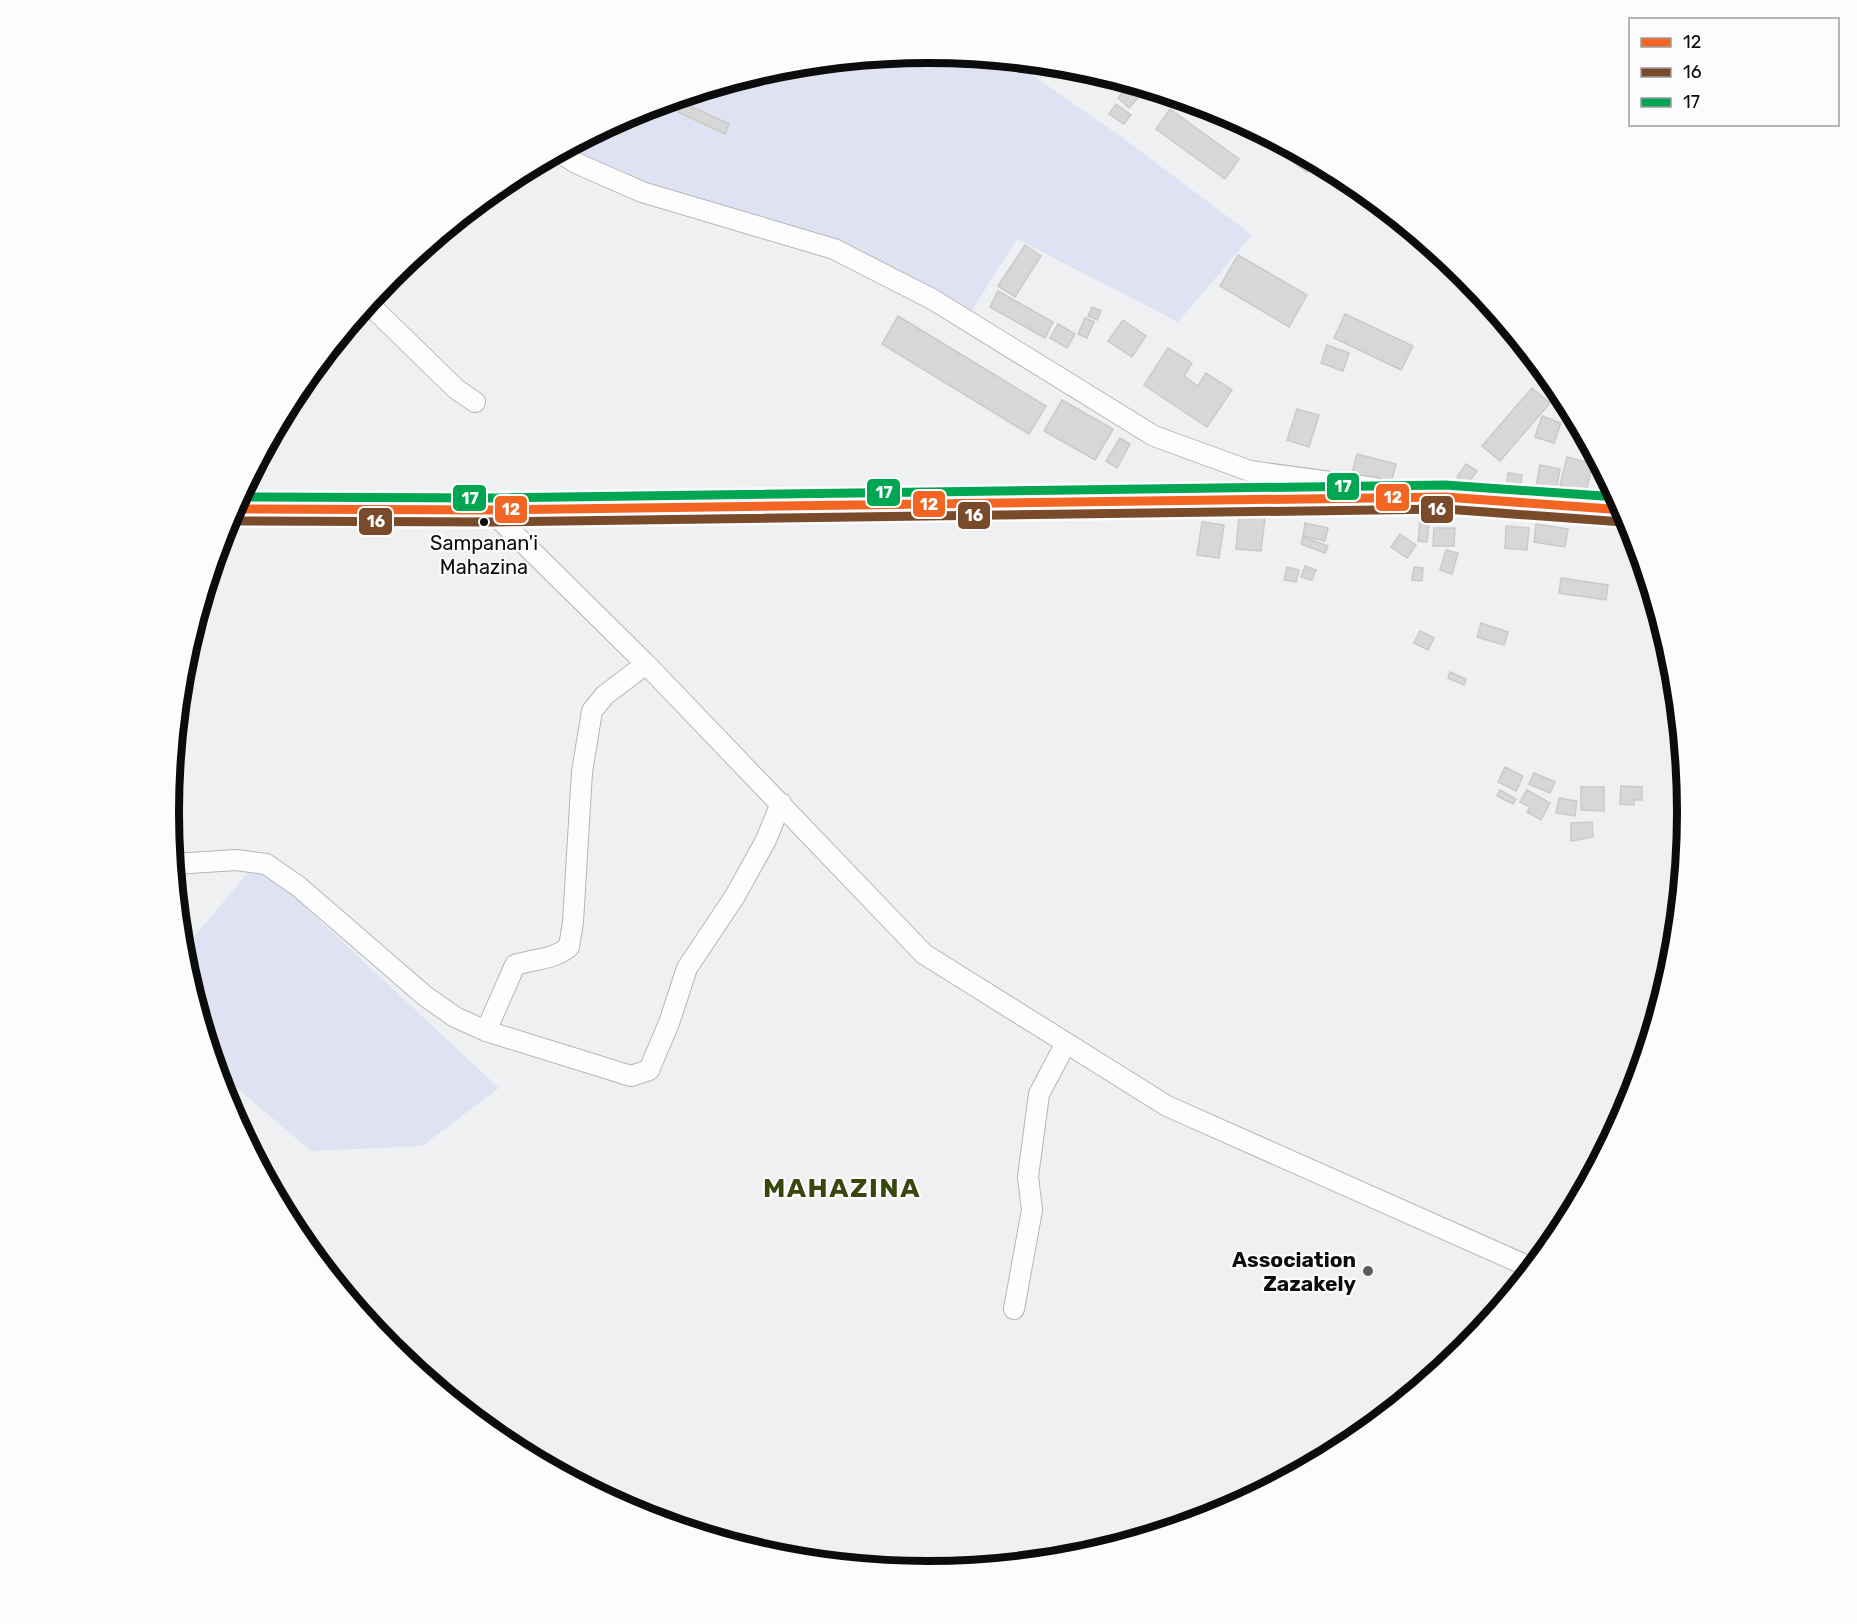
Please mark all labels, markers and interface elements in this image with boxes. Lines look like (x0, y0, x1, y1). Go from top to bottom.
legend (1629, 18, 1839, 126)
text: 12 (1683, 31, 1701, 53)
text: 16 (1683, 61, 1702, 83)
text: 17 (1683, 91, 1700, 113)
line badge: 17 (1326, 472, 1360, 501)
text: 17 (1334, 477, 1352, 496)
line badge: 17 (866, 478, 901, 507)
text: 17 (875, 483, 893, 502)
line badge: 12 (1375, 483, 1410, 512)
line badge: 17 (452, 484, 487, 512)
text: 12 (1384, 488, 1402, 507)
text: 17 (461, 489, 479, 508)
line badge: 12 (912, 490, 946, 518)
line badge: 12 (494, 495, 528, 524)
text: 12 (920, 495, 938, 514)
line badge: 16 (1420, 495, 1454, 524)
text: 12 (502, 500, 520, 519)
text: 16 (1428, 500, 1446, 519)
line badge: 16 (957, 501, 991, 530)
text: 16 (965, 506, 983, 525)
line badge: 16 (358, 507, 393, 536)
text: 16 (367, 512, 385, 531)
marker: Sampanan'i Mahazina (478, 516, 490, 528)
place label: Sampanan'i Mahazina (430, 531, 538, 579)
district label: MAHAZINA (763, 1172, 921, 1204)
place label: Association Zazakely (1232, 1247, 1356, 1296)
marker: Association Zazakely (1361, 1264, 1375, 1278)

